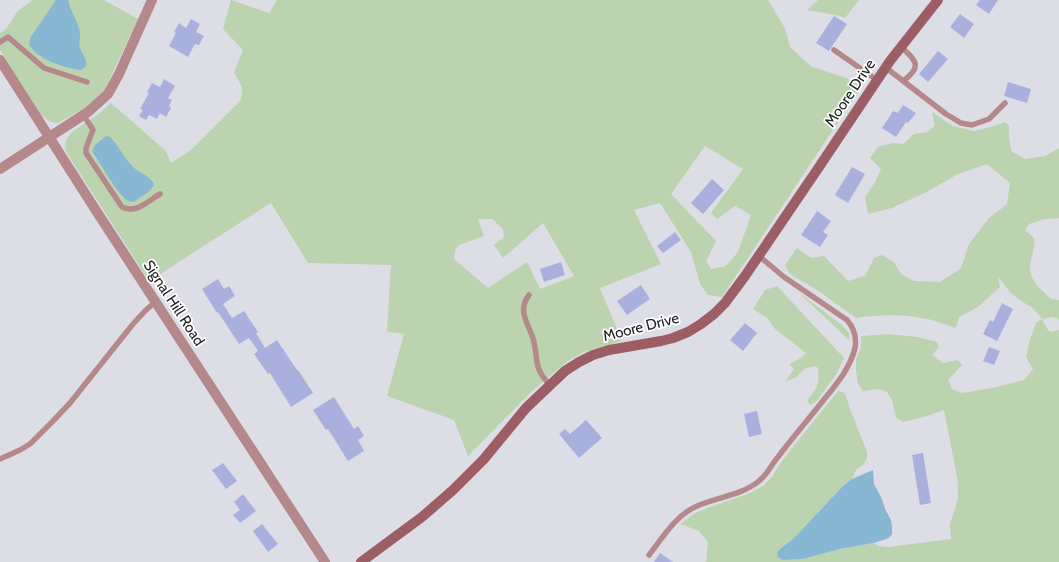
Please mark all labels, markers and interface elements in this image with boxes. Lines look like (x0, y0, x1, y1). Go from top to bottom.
street label: Moore Drive (821, 55, 879, 130)
street label: Signal Hill Road (140, 257, 208, 349)
street label: Moore Drive (601, 309, 681, 345)

